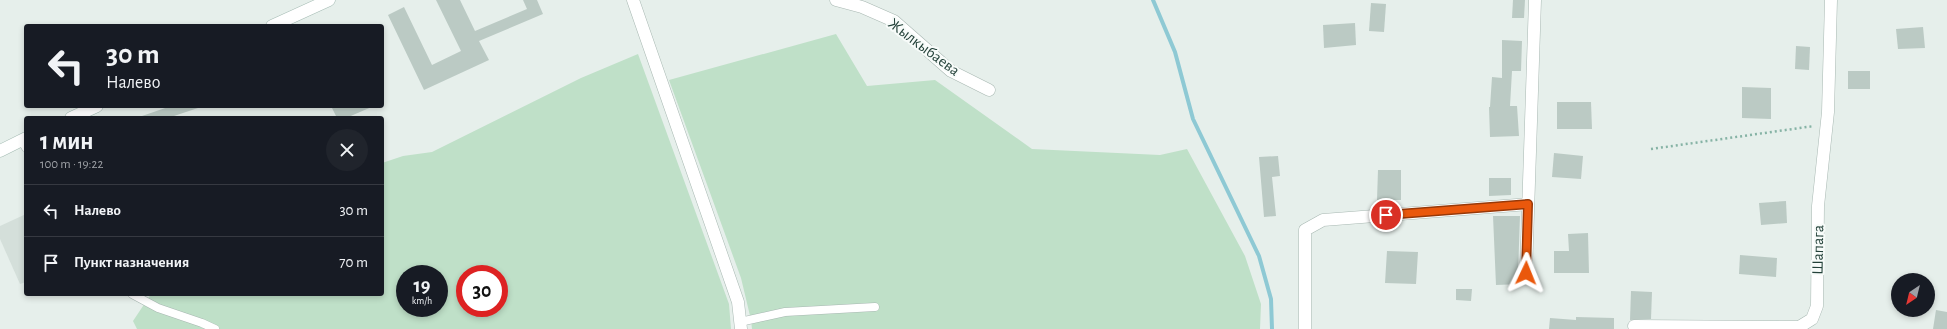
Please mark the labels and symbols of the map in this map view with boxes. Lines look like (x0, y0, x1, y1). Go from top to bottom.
street label: Жылкыбаева (885, 15, 963, 79)
pin (1369, 198, 1403, 232)
street label: Шапага (1810, 225, 1826, 275)
position arrow (1505, 252, 1547, 294)
speed limit sign: 30 (456, 265, 508, 317)
north arrow (1891, 273, 1935, 317)

